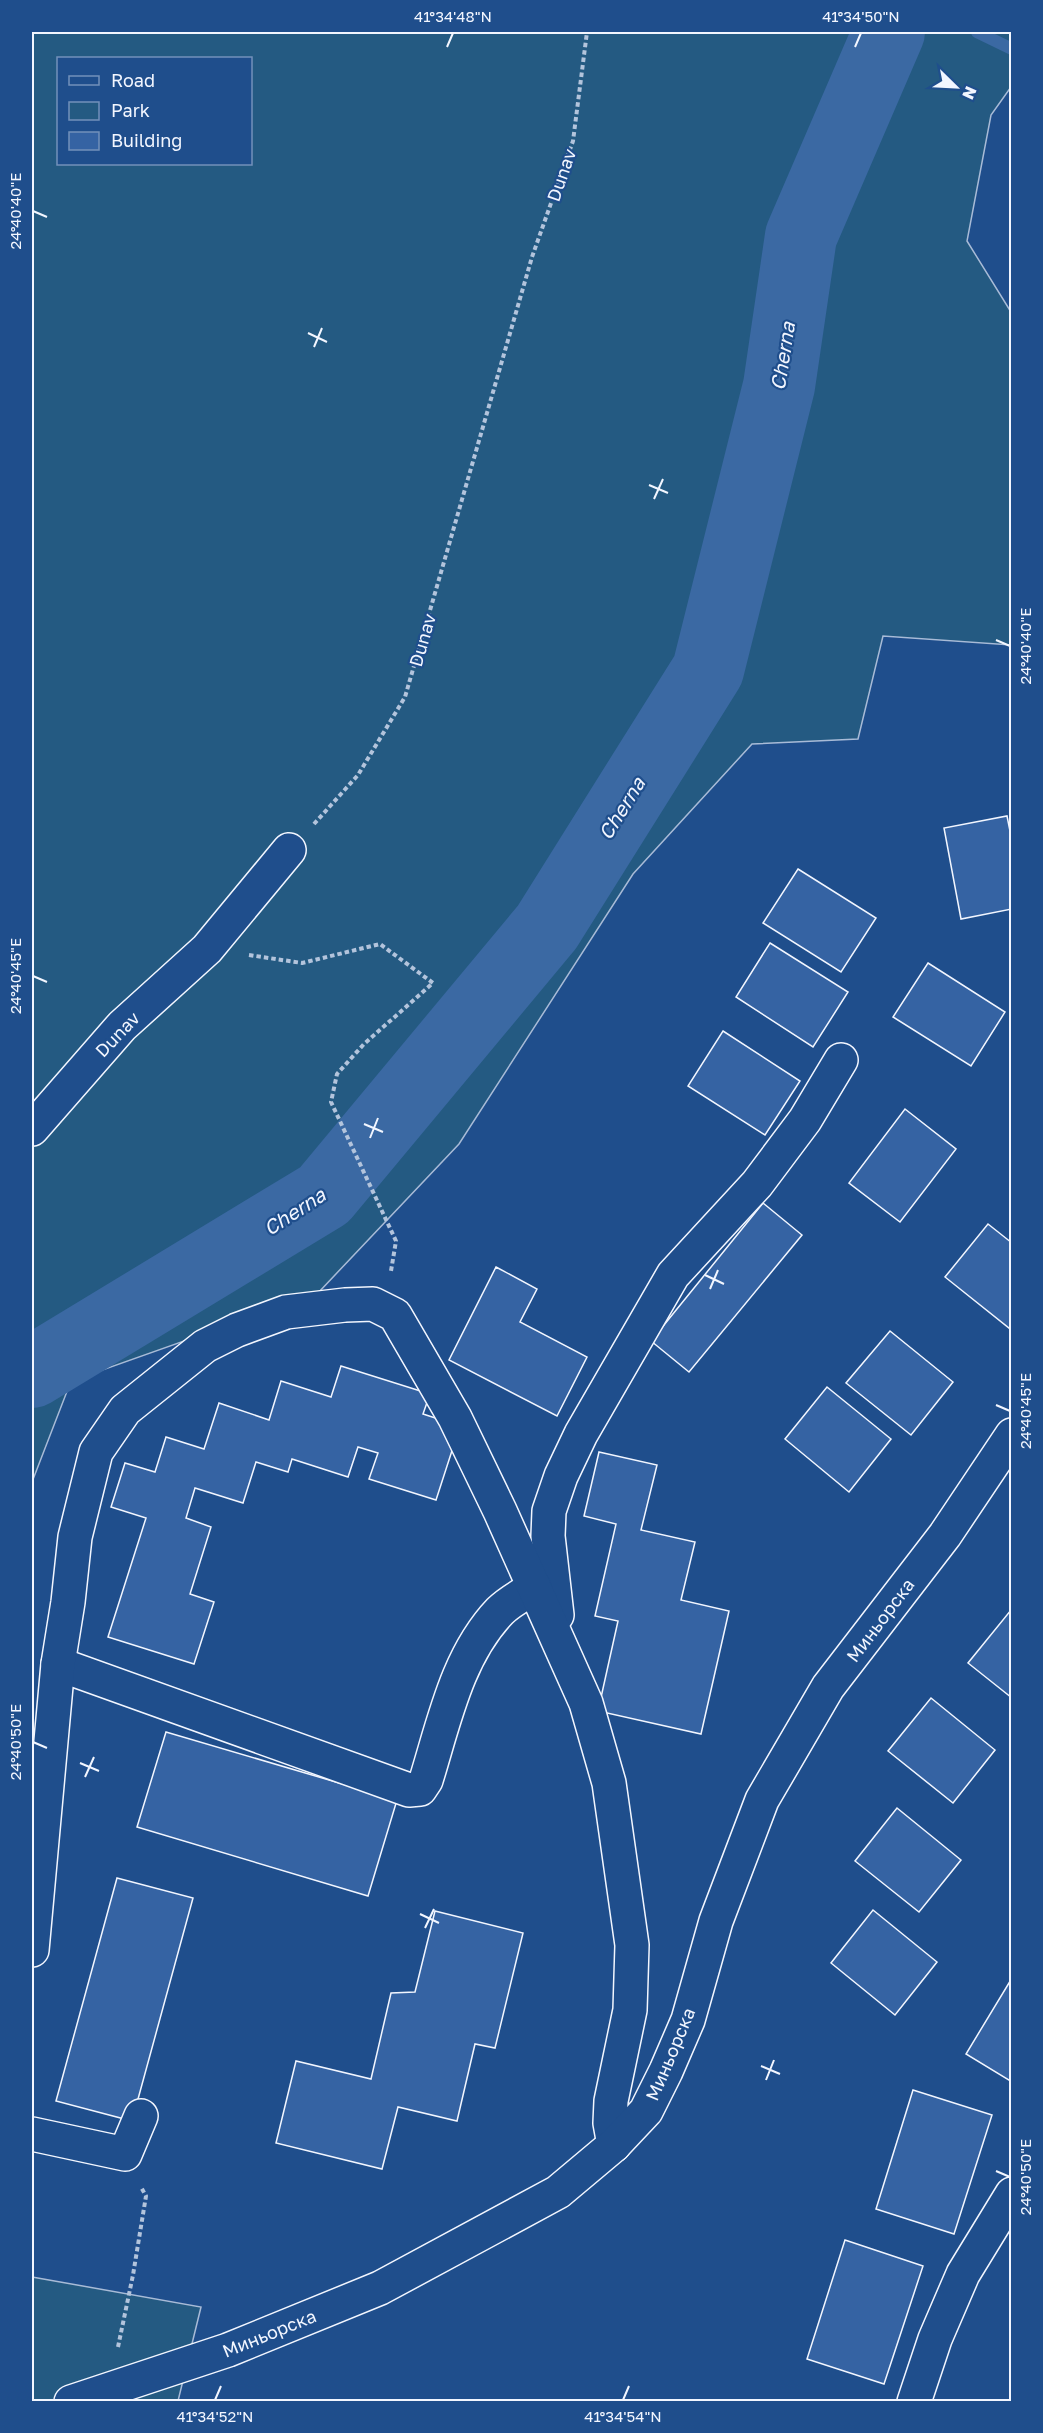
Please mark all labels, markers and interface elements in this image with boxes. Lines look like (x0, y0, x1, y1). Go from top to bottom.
text: 41°34'48"N (414, 7, 492, 25)
text: 41°34'50"N (822, 7, 900, 25)
legend (57, 57, 252, 165)
north arrow (926, 57, 986, 117)
text: Road (111, 69, 155, 91)
text: N (958, 83, 981, 103)
text: Park (111, 99, 150, 121)
text: Building (111, 129, 182, 151)
street label: Dunav (542, 146, 580, 204)
text: 24°40'40"E (6, 173, 24, 249)
water label: Cherna (765, 319, 799, 392)
text: 24°40'40"E (1016, 608, 1034, 684)
street label: Dunav (404, 611, 440, 669)
water label: Cherna (593, 772, 650, 844)
text: 24°40'45"E (6, 938, 24, 1014)
street label: Dunav (90, 1007, 144, 1061)
water label: Cherna (259, 1182, 330, 1240)
text: 24°40'45"E (1016, 1373, 1034, 1449)
street label: Миньорска (841, 1574, 919, 1666)
text: 24°40'50"E (6, 1704, 24, 1780)
street label: Миньорска (641, 2004, 699, 2104)
text: 24°40'50"E (1016, 2139, 1034, 2215)
street label: Миньорска (219, 2304, 319, 2362)
text: 41°34'52"N (177, 2407, 253, 2425)
text: 41°34'54"N (584, 2407, 662, 2425)

